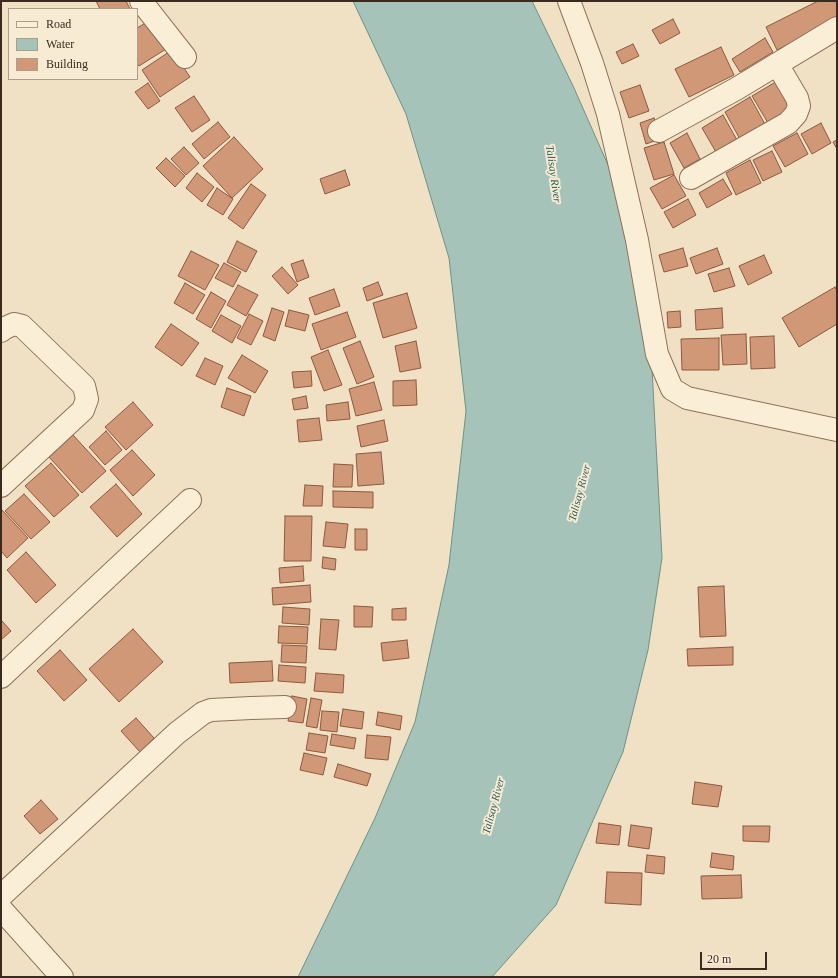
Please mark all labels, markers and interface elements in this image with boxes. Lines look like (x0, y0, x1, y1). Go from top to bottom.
legend (8, 8, 138, 80)
text: Road (46, 17, 71, 31)
text: Water (46, 37, 74, 51)
text: Building (46, 57, 88, 71)
water label: Talisay River (542, 144, 564, 204)
water label: Talisay River (566, 463, 594, 523)
water label: Talisay River (480, 776, 508, 836)
scale bar (702, 944, 769, 970)
text: 20 m (707, 952, 731, 966)

